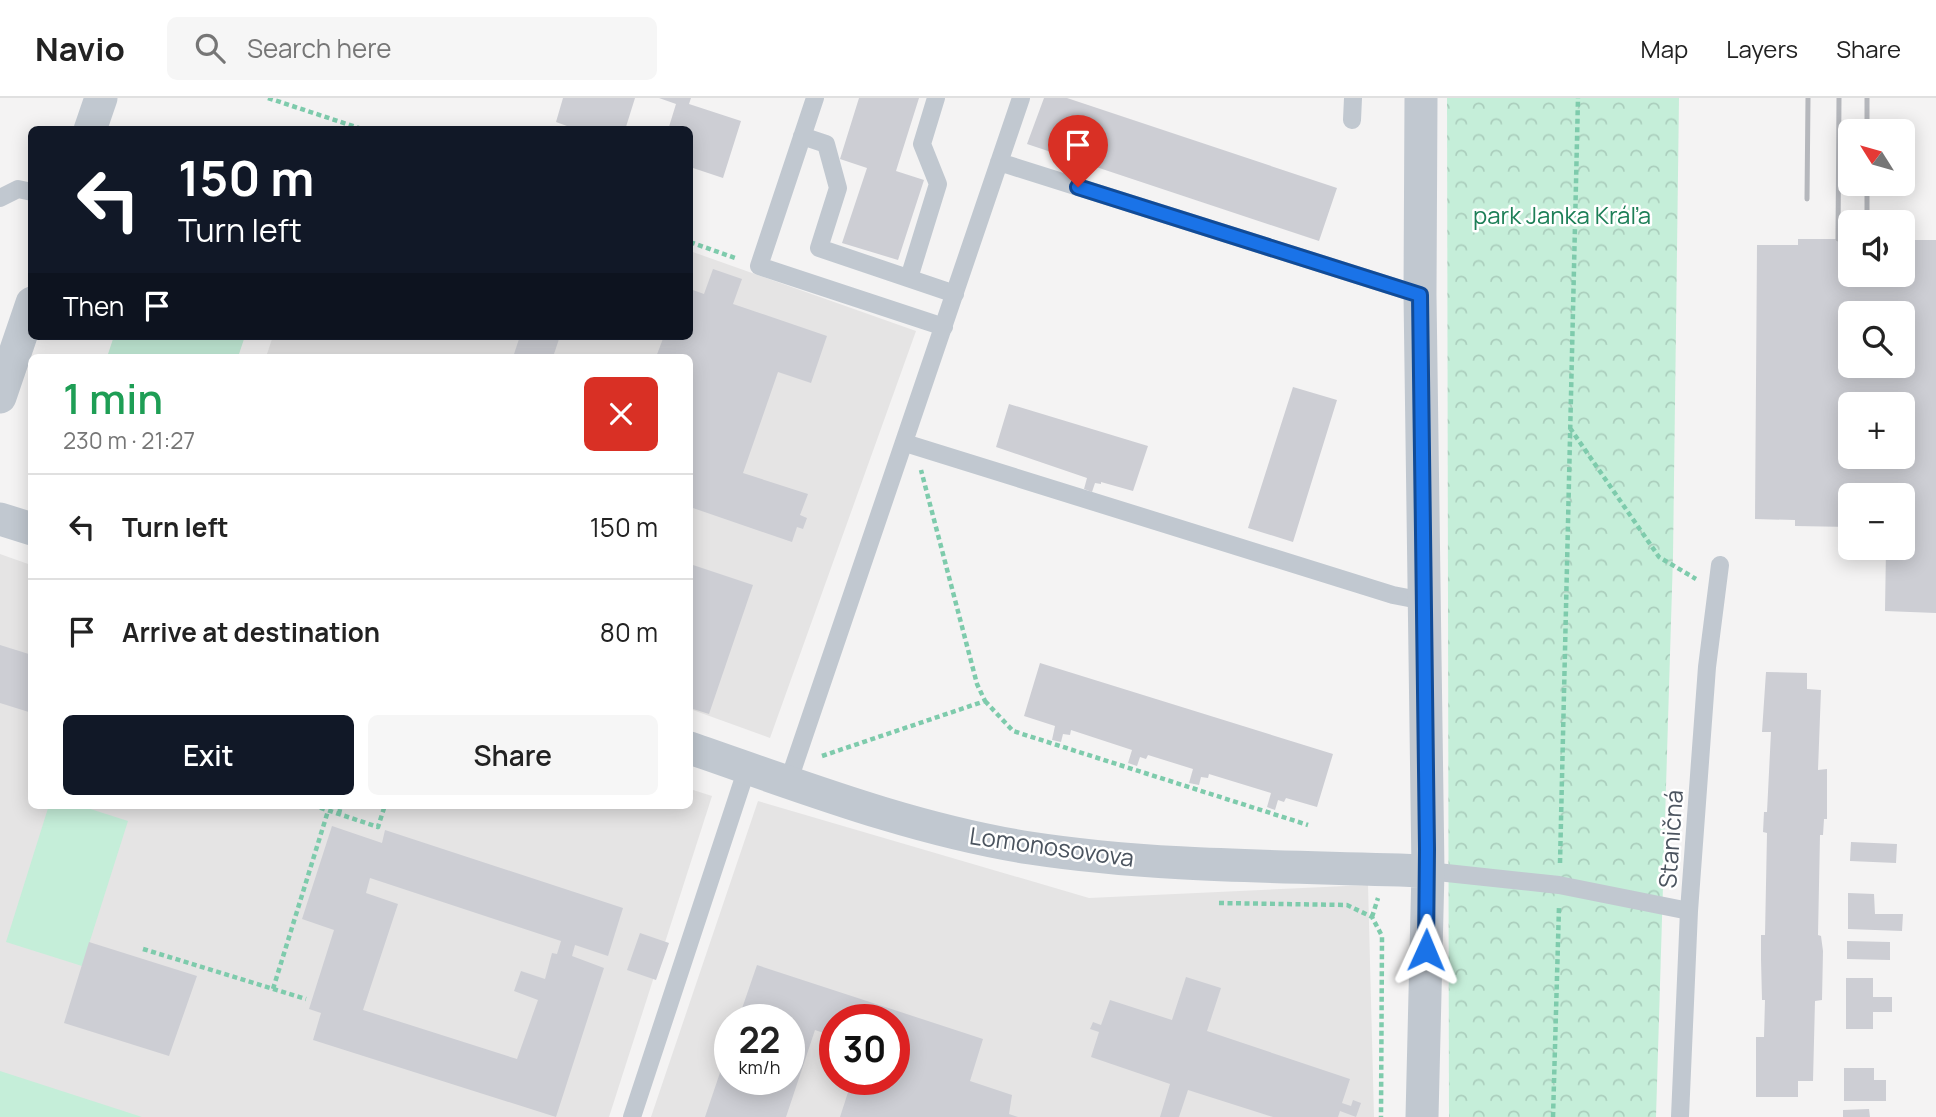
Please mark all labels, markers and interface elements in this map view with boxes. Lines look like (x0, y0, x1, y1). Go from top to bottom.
search box (167, 17, 657, 80)
text: Navio (35, 26, 125, 71)
icon: search (191, 29, 229, 67)
text: Search here (247, 30, 391, 66)
text: Map (1641, 32, 1688, 65)
text: Layers (1726, 32, 1798, 65)
text: Share (1836, 32, 1901, 65)
pin (1048, 115, 1108, 187)
north arrow (1838, 119, 1914, 196)
map controls (1838, 119, 1915, 560)
icon: arrive (1059, 126, 1097, 164)
text: 150 m (178, 144, 314, 211)
icon: left (63, 154, 154, 245)
park label: park Janka Kráľa (1473, 198, 1651, 231)
text: Turn left (178, 208, 302, 252)
button: sound (1838, 210, 1915, 287)
icon: arrive (138, 287, 176, 325)
text: Then (63, 288, 124, 324)
button: search (1838, 301, 1915, 378)
text: 1 min (63, 369, 163, 427)
button: close (584, 377, 658, 451)
button: + (1838, 392, 1915, 469)
text: 230 m · 21:27 (63, 424, 195, 456)
button: − (1838, 483, 1915, 560)
icon: left (63, 508, 101, 546)
text: Turn left (122, 509, 229, 545)
text: 150 m (590, 509, 658, 545)
icon: arrive (63, 613, 101, 651)
text: Arrive at destination (122, 614, 380, 650)
text: 80 m (600, 614, 658, 650)
button: Exit (63, 715, 354, 795)
button: Share (368, 715, 658, 795)
street label: Staničná (1650, 789, 1690, 889)
street label: Lomonosovova (968, 818, 1136, 874)
position arrow (1389, 913, 1463, 987)
speed limit sign: 30 (819, 1004, 910, 1095)
text: 22 (739, 1016, 780, 1064)
text: km/h (739, 1055, 780, 1079)

